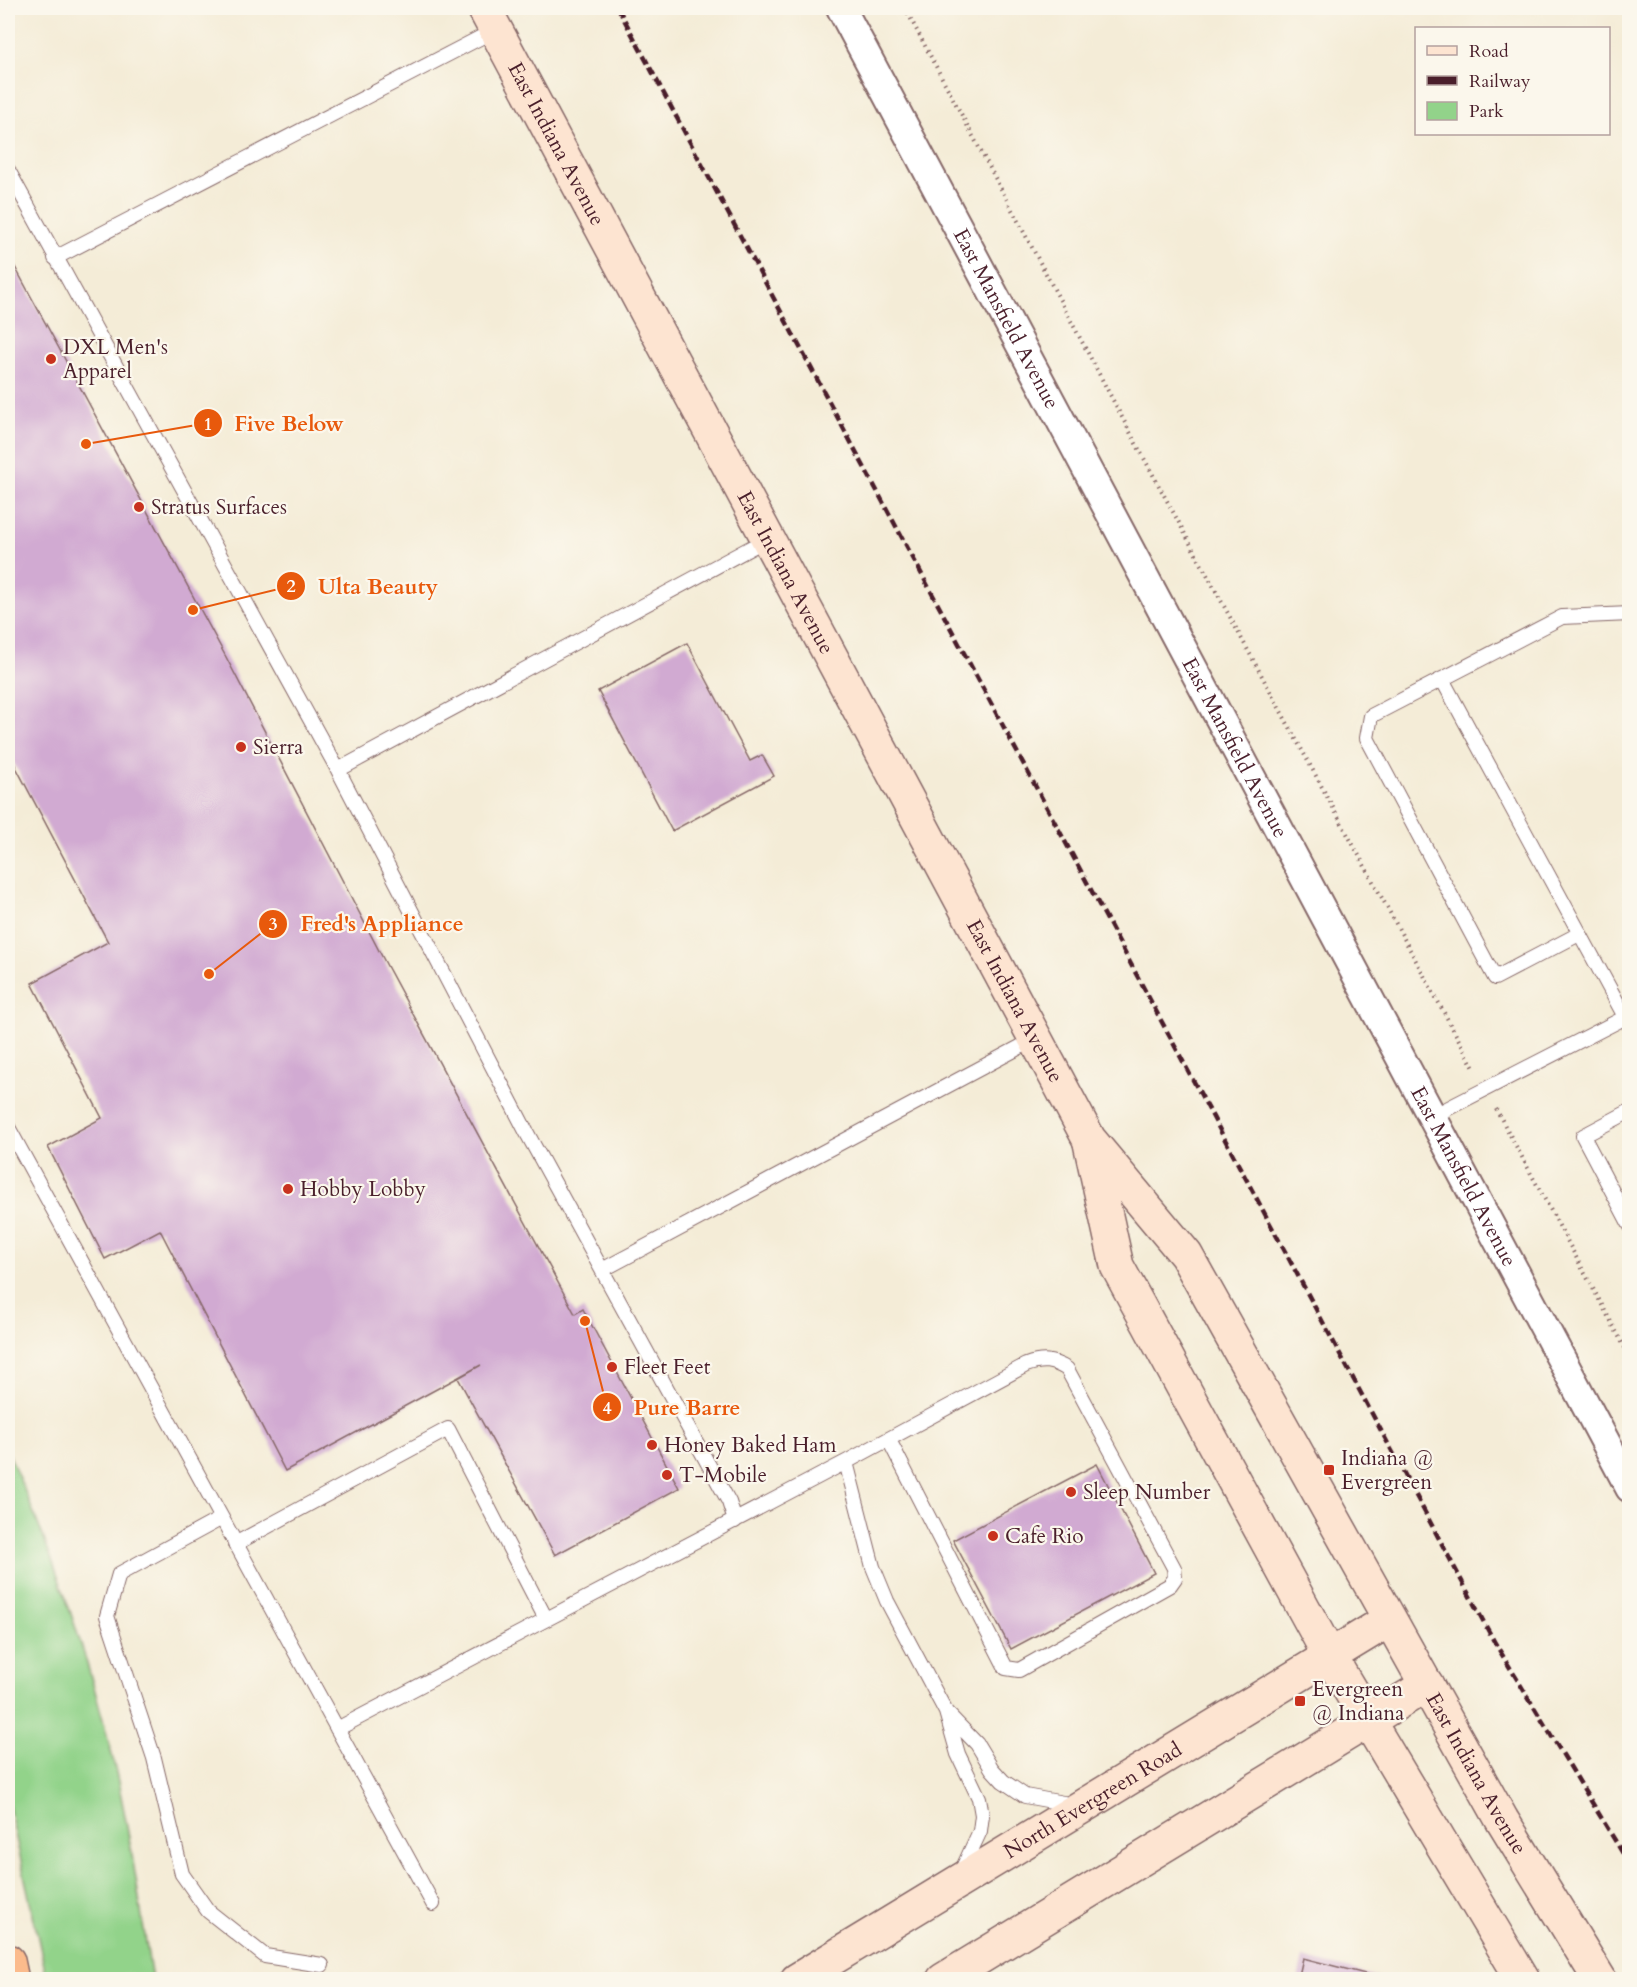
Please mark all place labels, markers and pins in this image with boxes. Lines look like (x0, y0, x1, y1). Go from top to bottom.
place label: DXL Men's Apparel (63, 333, 168, 386)
marker: DXL Men's Apparel (44, 352, 58, 366)
callout: Five Below (193, 403, 356, 443)
place label: Stratus Surfaces (151, 493, 287, 522)
marker: Stratus Surfaces (132, 500, 146, 514)
callout: Ulta Beauty (276, 566, 450, 606)
place label: Sierra (253, 733, 303, 762)
marker: Sierra (234, 740, 248, 754)
callout: Fred's Appliance (258, 904, 475, 944)
place label: Hobby Lobby (300, 1175, 426, 1204)
marker: Hobby Lobby (281, 1182, 295, 1196)
place label: Fleet Feet (624, 1353, 711, 1382)
marker: Fleet Feet (605, 1360, 619, 1374)
callout: Pure Barre (592, 1387, 753, 1427)
place label: Honey Baked Ham (664, 1431, 837, 1460)
marker: Honey Baked Ham (645, 1438, 659, 1452)
place label: Indiana @ Evergreen (1341, 1444, 1433, 1497)
place label: T-Mobile (679, 1461, 767, 1490)
marker: Indiana @ Evergreen (1322, 1463, 1336, 1477)
marker: T-Mobile (660, 1468, 674, 1482)
place label: Sleep Number (1083, 1478, 1211, 1507)
marker: Sleep Number (1064, 1485, 1078, 1499)
place label: Cafe Rio (1005, 1522, 1084, 1551)
marker: Cafe Rio (986, 1529, 1000, 1543)
place label: Evergreen @ Indiana (1312, 1675, 1404, 1728)
marker: Evergreen @ Indiana (1293, 1694, 1307, 1708)

